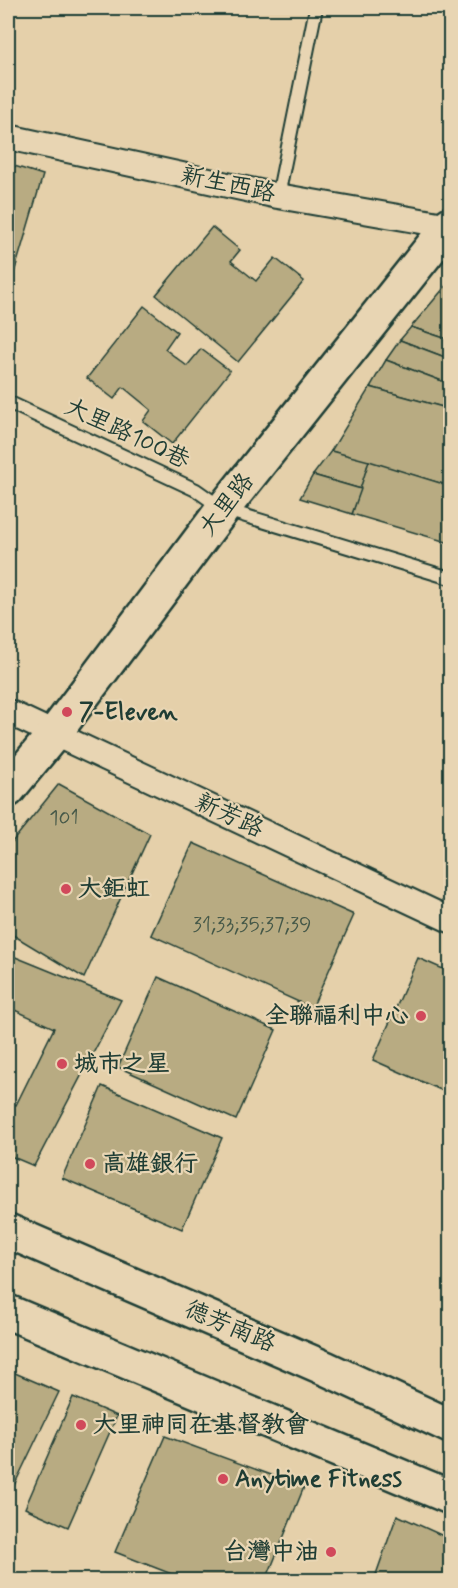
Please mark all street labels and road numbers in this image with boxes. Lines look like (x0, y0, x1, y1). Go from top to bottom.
street label: 新生西路 (178, 160, 278, 210)
street label: 大里路100巷 (59, 391, 195, 477)
street label: 大里路 (193, 467, 261, 543)
street label: 新芳路 (190, 787, 268, 845)
street label: 德芳南路 (180, 1294, 280, 1360)

